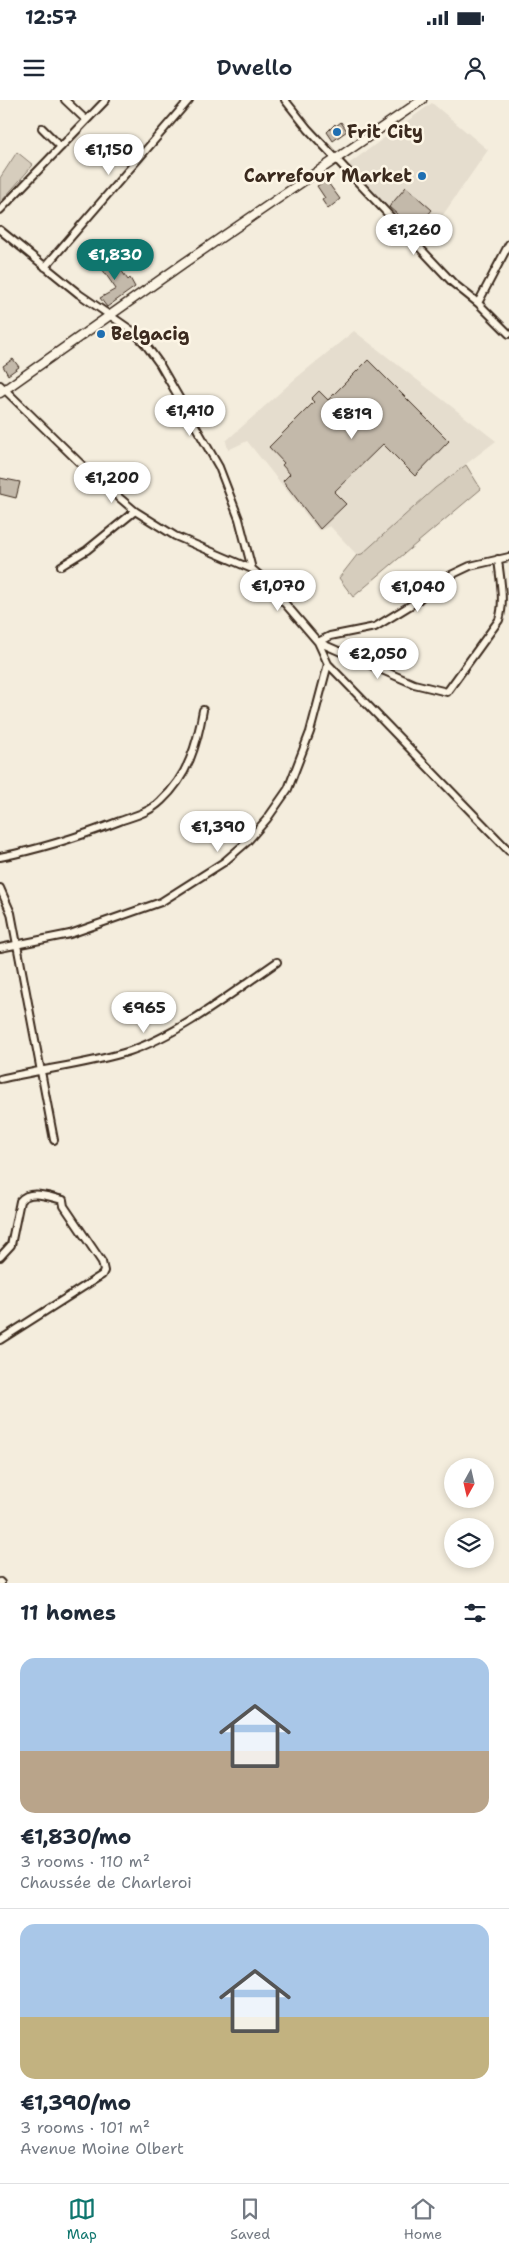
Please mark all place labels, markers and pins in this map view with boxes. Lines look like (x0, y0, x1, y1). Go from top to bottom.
place label: Frit City (347, 120, 423, 144)
marker: Frit City (331, 126, 343, 138)
pin: €1,150 (68, 134, 150, 176)
place label: Carrefour Market (244, 164, 412, 188)
marker: Carrefour Market (416, 170, 428, 182)
pin: €1,260 (373, 214, 455, 256)
pin: €1,830 (74, 238, 156, 281)
place label: Belgacig (111, 322, 190, 346)
marker: Belgacig (95, 328, 107, 340)
pin: €1,410 (149, 394, 231, 437)
pin: €819 (322, 398, 382, 440)
pin: €1,200 (71, 462, 153, 504)
pin: €1,070 (237, 570, 319, 612)
pin: €1,040 (377, 570, 459, 613)
pin: €2,050 (337, 638, 419, 680)
pin: €1,390 (177, 810, 259, 853)
pin: €965 (114, 992, 174, 1034)

